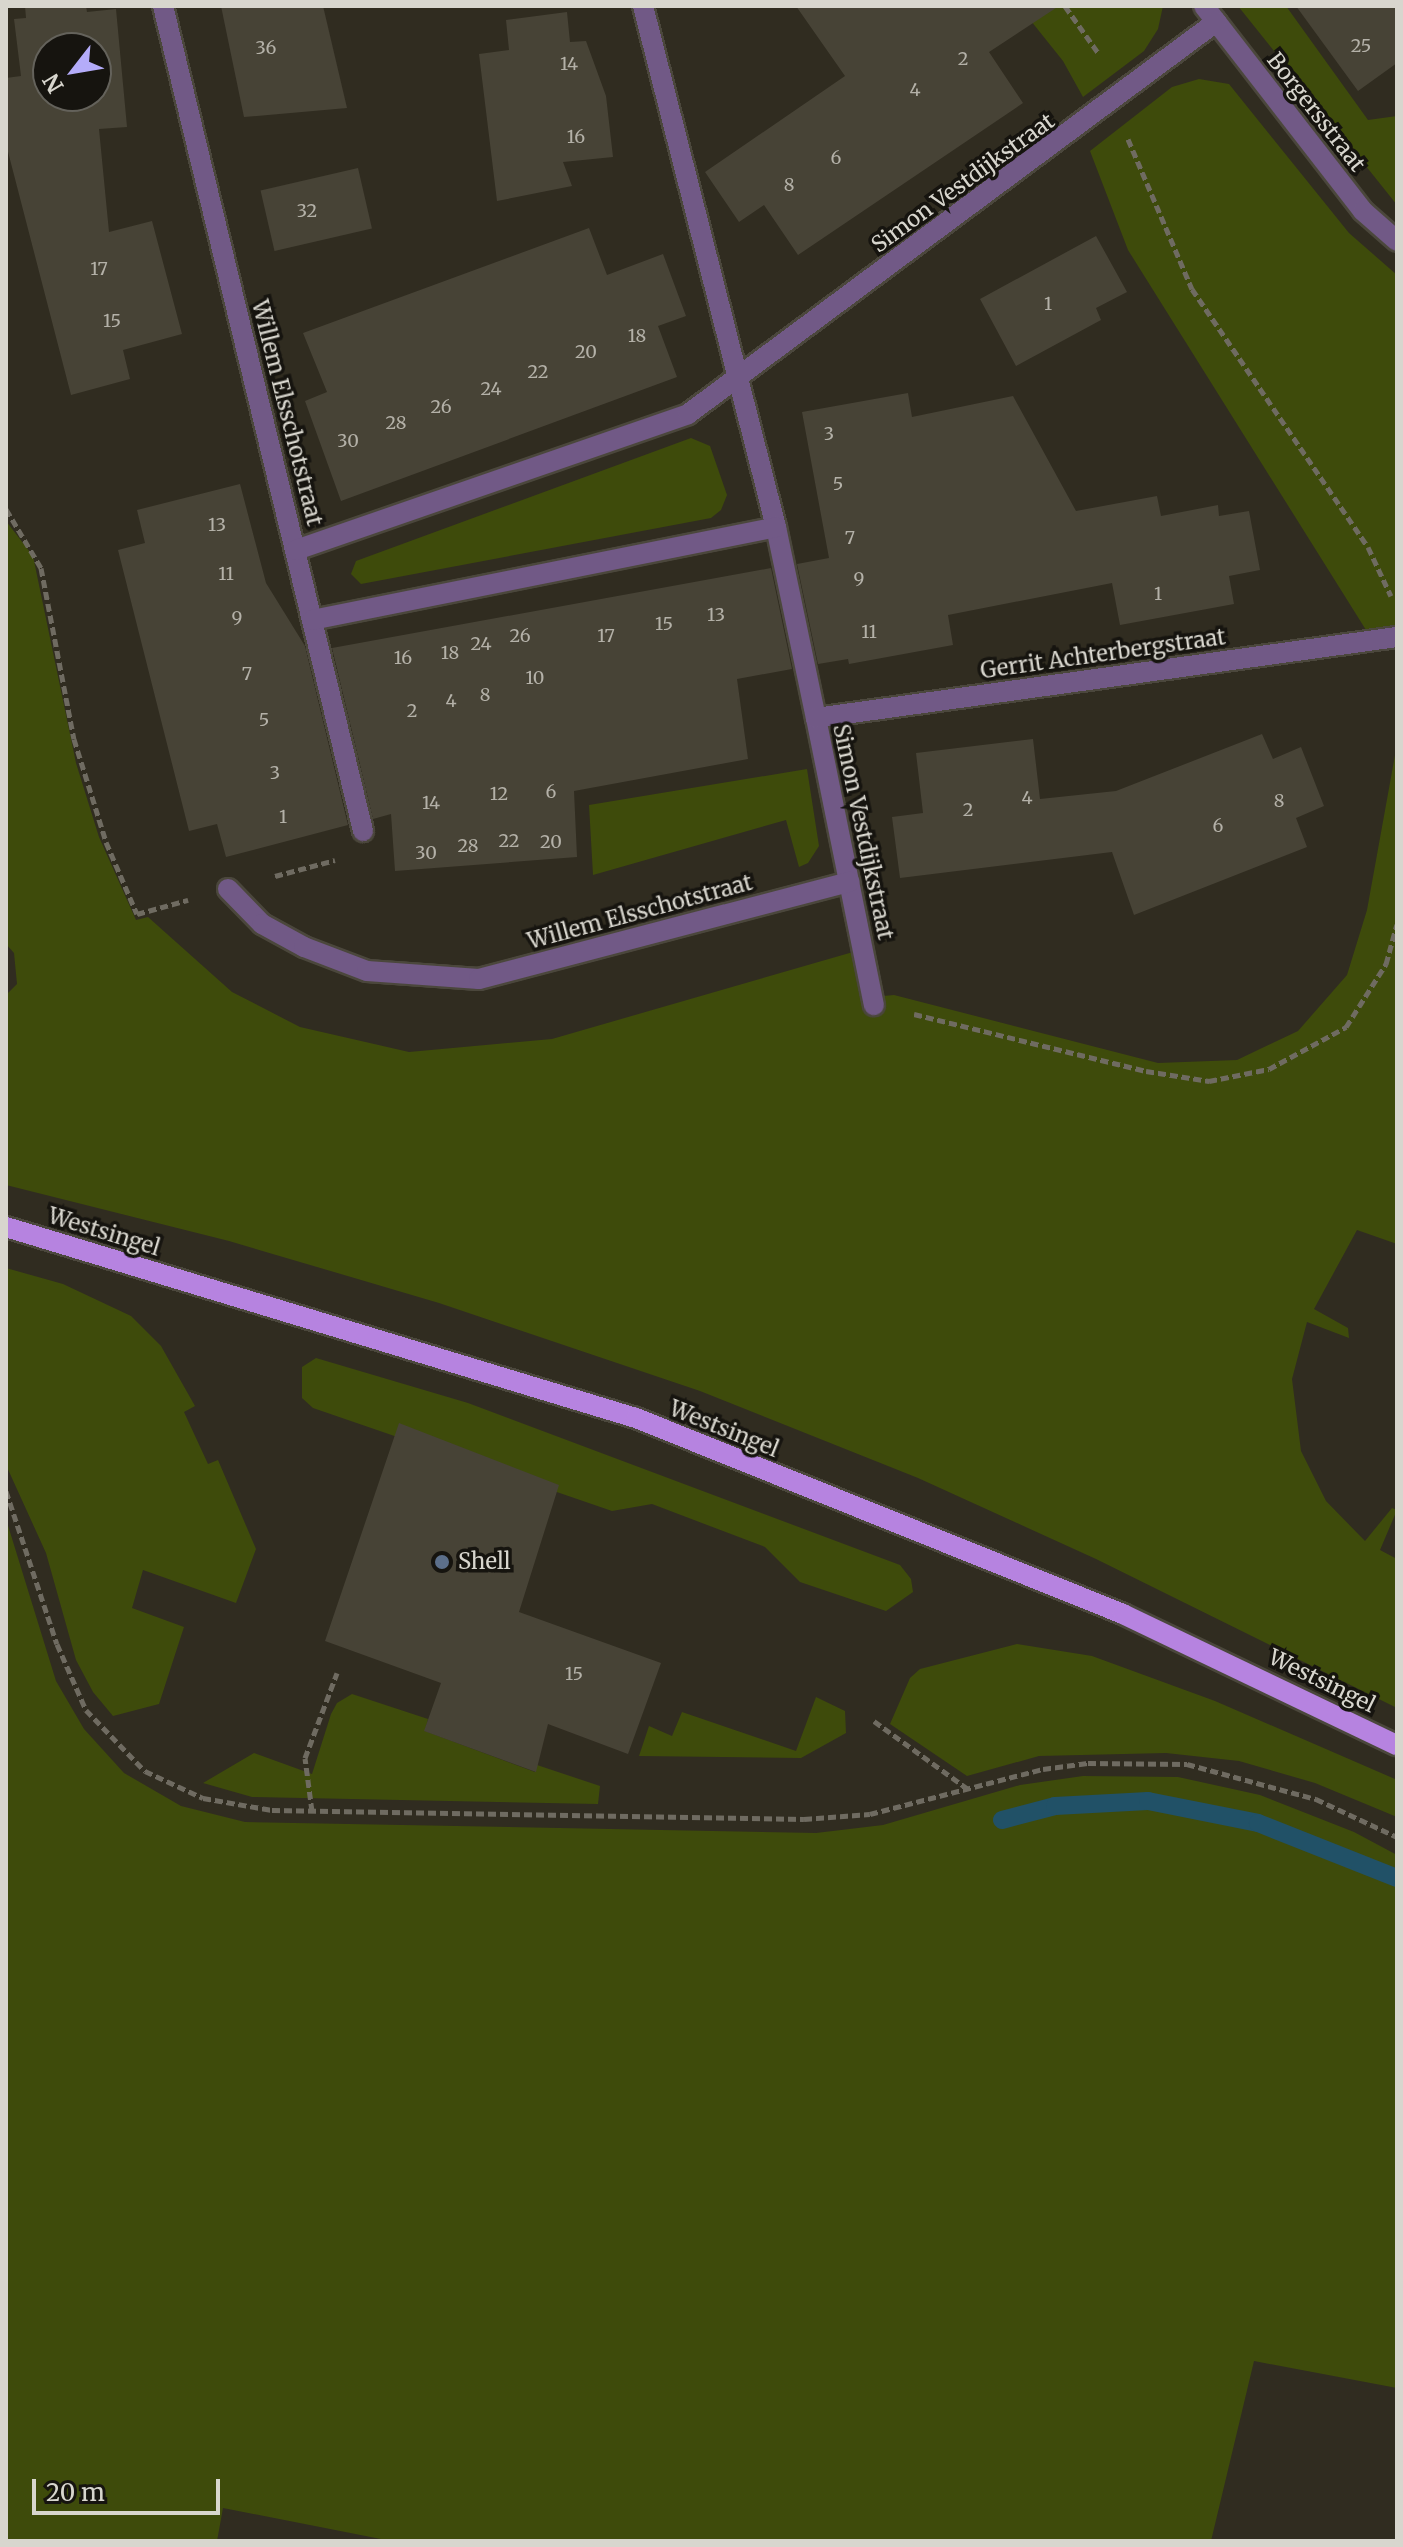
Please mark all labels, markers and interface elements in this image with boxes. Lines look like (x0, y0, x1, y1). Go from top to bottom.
north arrow (32, 32, 112, 112)
house number: 25 (1351, 35, 1371, 57)
house number: 36 (256, 37, 276, 59)
street label: Borgersstraat (1261, 47, 1371, 177)
house number: 2 (958, 48, 968, 70)
house number: 14 (560, 53, 578, 75)
text: N (37, 69, 70, 98)
house number: 4 (909, 79, 921, 101)
street label: Simon Vestdijkstraat (866, 108, 1060, 258)
house number: 16 (567, 126, 585, 148)
house number: 6 (831, 147, 841, 169)
house number: 8 (784, 174, 794, 196)
house number: 32 (297, 200, 317, 222)
house number: 17 (90, 258, 108, 280)
house number: 1 (1044, 293, 1052, 315)
street label: Willem Elsschotstraat (246, 297, 328, 529)
house number: 15 (103, 310, 121, 332)
house number: 18 (628, 325, 646, 347)
house number: 20 (575, 341, 597, 363)
house number: 22 (527, 361, 549, 383)
house number: 24 (480, 378, 502, 400)
house number: 26 (430, 396, 452, 418)
house number: 28 (385, 412, 407, 434)
house number: 3 (824, 423, 834, 445)
house number: 30 (337, 430, 359, 452)
house number: 5 (833, 473, 843, 495)
house number: 13 (208, 514, 226, 536)
house number: 7 (845, 527, 855, 549)
house number: 11 (218, 563, 234, 585)
house number: 9 (854, 568, 864, 590)
house number: 1 (1154, 583, 1162, 605)
house number: 13 (707, 604, 725, 626)
house number: 9 (232, 607, 242, 629)
house number: 15 (655, 613, 673, 635)
house number: 11 (861, 621, 877, 643)
street label: Gerrit Achterbergstraat (979, 624, 1227, 684)
house number: 26 (509, 625, 531, 647)
house number: 17 (597, 625, 615, 647)
house number: 24 (470, 633, 492, 655)
house number: 18 (441, 642, 459, 664)
house number: 16 (394, 647, 412, 669)
house number: 7 (242, 663, 252, 685)
house number: 10 (526, 667, 544, 689)
house number: 8 (480, 684, 490, 706)
house number: 4 (445, 690, 457, 712)
house number: 2 (407, 700, 417, 722)
house number: 5 (259, 709, 269, 731)
street label: Simon Vestdijkstraat (827, 722, 899, 942)
house number: 3 (270, 762, 280, 784)
house number: 6 (546, 781, 556, 803)
house number: 12 (490, 783, 508, 805)
house number: 4 (1021, 787, 1033, 809)
house number: 8 (1274, 790, 1284, 812)
house number: 14 (422, 792, 440, 814)
house number: 2 (963, 799, 973, 821)
house number: 1 (279, 806, 287, 828)
house number: 6 (1213, 815, 1223, 837)
house number: 22 (498, 830, 520, 852)
house number: 20 (540, 831, 562, 853)
house number: 28 (457, 835, 479, 857)
house number: 30 (415, 842, 437, 864)
street label: Willem Elsschotstraat (525, 869, 755, 955)
street label: Westsingel (45, 1202, 163, 1262)
street label: Westsingel (666, 1395, 782, 1463)
place label: Shell (458, 1549, 511, 1575)
marker: Shell (433, 1553, 451, 1571)
street label: Westsingel (1264, 1644, 1380, 1718)
house number: 15 (565, 1663, 583, 1685)
scale bar (36, 2463, 224, 2513)
text: 20 m (46, 2477, 105, 2508)

